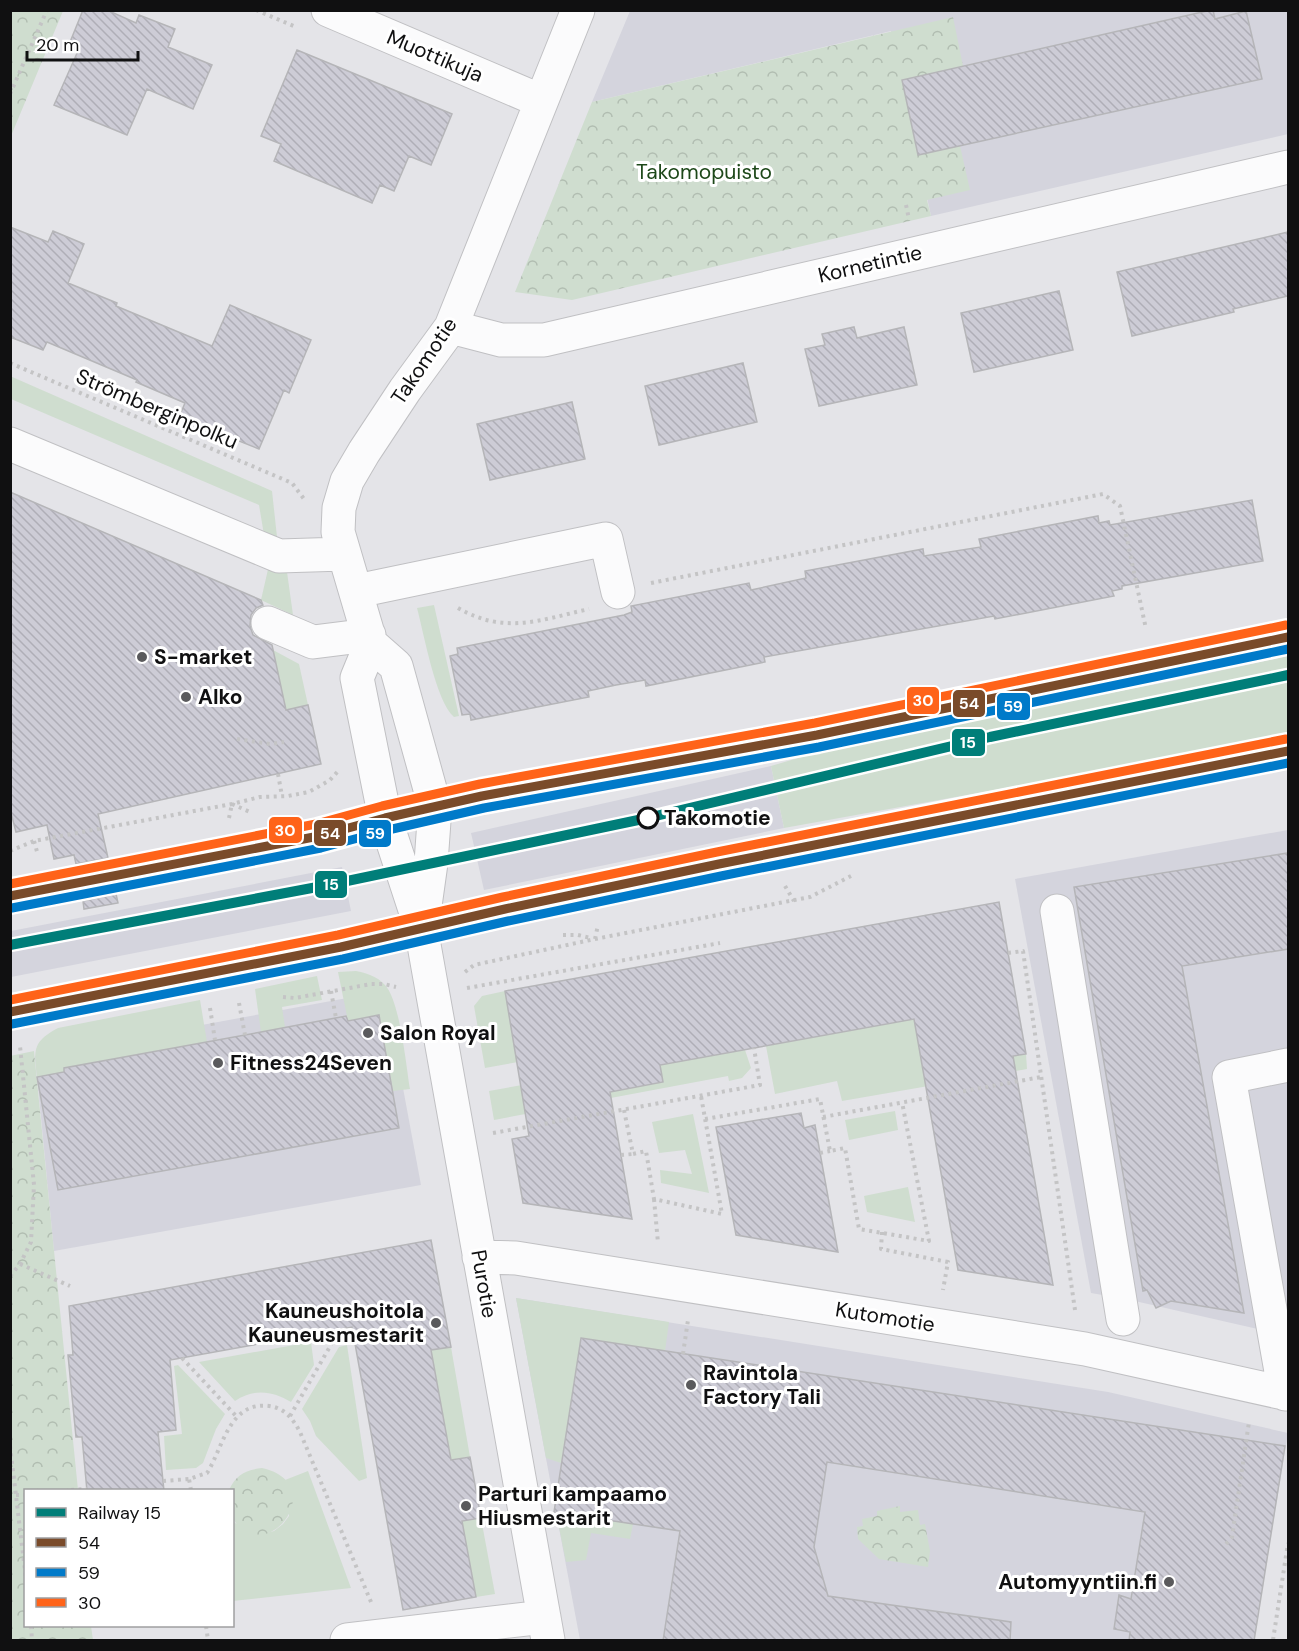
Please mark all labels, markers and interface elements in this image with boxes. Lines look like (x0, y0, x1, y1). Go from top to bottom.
street label: Muottikuja (382, 23, 488, 89)
scale bar (27, 24, 138, 62)
text: 20 m (36, 33, 79, 57)
park label: Takomopuisto (636, 158, 772, 186)
street label: Kornetintie (815, 238, 925, 290)
street label: Takomotie (384, 312, 464, 410)
street label: Strömberginpolku (72, 362, 242, 456)
place label: S-market (154, 643, 252, 671)
marker: S-market (135, 650, 149, 664)
place label: Alko (198, 683, 243, 711)
line badge: 30 (906, 686, 940, 715)
line badge: 54 (952, 689, 986, 718)
marker: Alko (179, 690, 193, 704)
text: 30 (913, 690, 933, 711)
line badge: 59 (996, 692, 1031, 721)
text: 54 (959, 693, 979, 714)
text: 59 (1003, 696, 1023, 717)
line badge: 15 (951, 728, 986, 757)
text: 15 (960, 732, 976, 753)
place label: Takomotie (664, 804, 771, 832)
marker: Takomotie (637, 807, 659, 829)
line badge: 30 (268, 816, 303, 844)
line badge: 54 (313, 819, 347, 847)
line badge: 59 (358, 819, 392, 848)
text: 30 (275, 820, 295, 841)
text: 54 (320, 823, 340, 844)
text: 59 (365, 823, 385, 844)
line badge: 15 (314, 870, 348, 899)
text: 15 (323, 874, 339, 895)
place label: Salon Royal (380, 1019, 496, 1047)
marker: Salon Royal (361, 1026, 375, 1040)
place label: Fitness24Seven (230, 1049, 392, 1077)
marker: Fitness24Seven (211, 1056, 225, 1070)
street label: Purotie (464, 1248, 504, 1320)
street label: Kutomotie (833, 1295, 937, 1339)
place label: Kauneushoitola Kauneusmestarit (248, 1297, 424, 1349)
marker: Kauneushoitola Kauneusmestarit (429, 1316, 443, 1330)
place label: Ravintola Factory Tali (703, 1359, 821, 1411)
marker: Ravintola Factory Tali (684, 1378, 698, 1392)
place label: Parturi kampaamo Hiusmestarit (478, 1480, 667, 1532)
legend (24, 1489, 234, 1627)
marker: Parturi kampaamo Hiusmestarit (459, 1499, 473, 1513)
text: Railway 15 (78, 1501, 161, 1525)
text: 54 (78, 1531, 100, 1555)
text: 59 (78, 1561, 100, 1585)
place label: Automyyntiin.fi (998, 1568, 1157, 1596)
marker: Automyyntiin.fi (1162, 1575, 1176, 1589)
text: 30 (78, 1591, 101, 1615)

